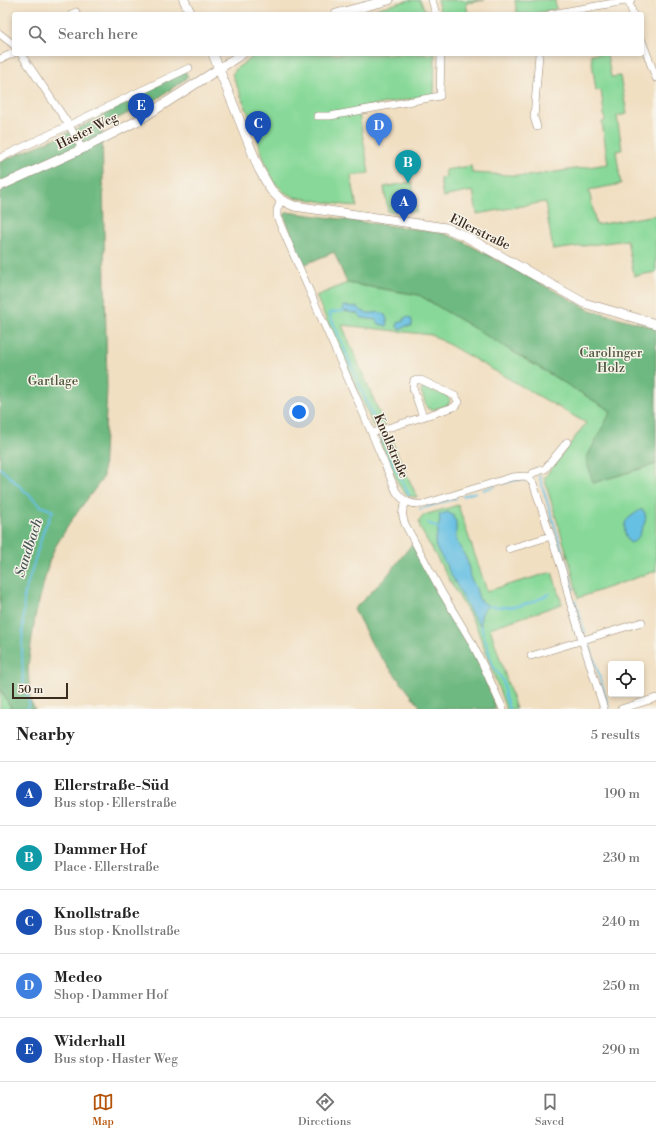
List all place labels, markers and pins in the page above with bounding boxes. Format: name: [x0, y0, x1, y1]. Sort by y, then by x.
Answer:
pin: E: [128, 93, 154, 126]
pin: C: [245, 111, 271, 144]
pin: D: [366, 113, 392, 146]
pin: B: [395, 150, 421, 183]
pin: A: [391, 189, 417, 222]

